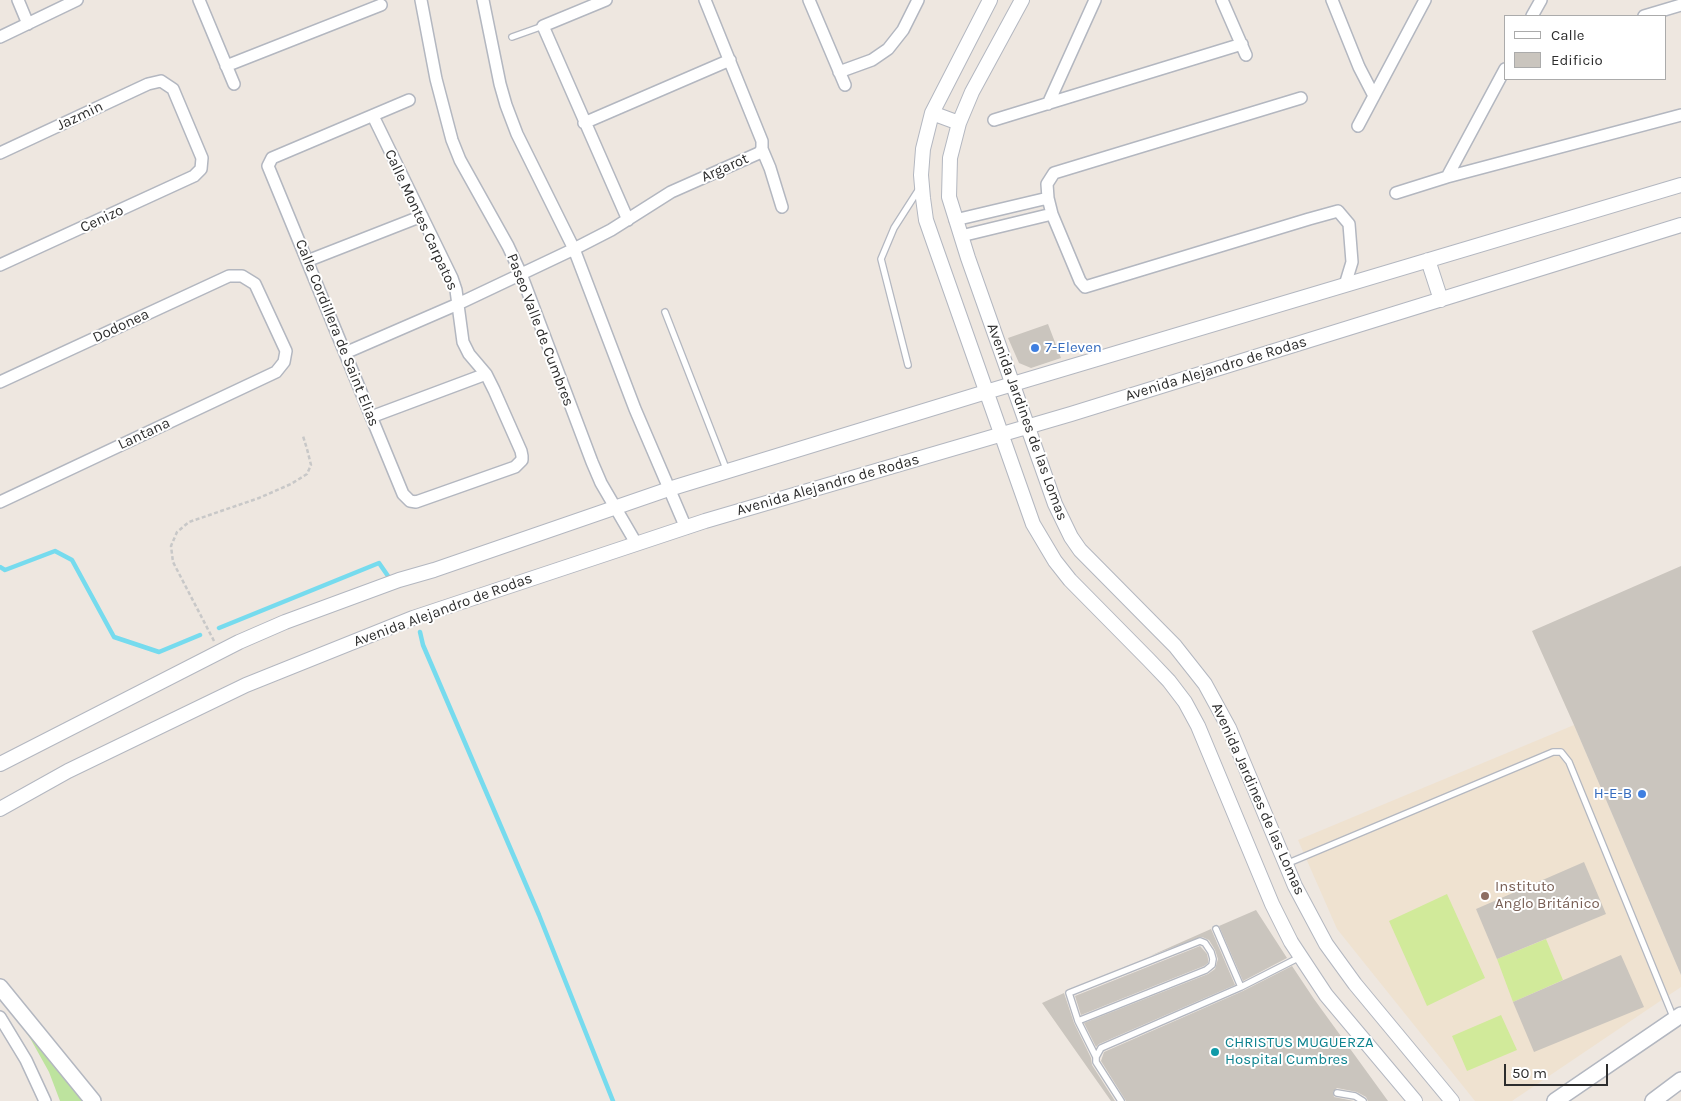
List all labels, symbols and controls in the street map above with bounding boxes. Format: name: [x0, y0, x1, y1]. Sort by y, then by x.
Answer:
legend: [1504, 15, 1666, 80]
text: Calle: [1551, 26, 1585, 44]
text: Edificio: [1551, 51, 1603, 69]
street label: Jazmin: [54, 97, 106, 135]
street label: Calle Montes Carpatos: [380, 147, 462, 293]
street label: Argarot: [699, 150, 751, 186]
street label: Cenizo: [77, 201, 127, 237]
street label: Calle Cordillera de Saint Elias: [291, 237, 383, 429]
street label: Paseo Valle de Cumbres: [503, 251, 577, 409]
street label: Dodonea: [90, 305, 152, 347]
street label: Avenida Jardines de las Lomas: [983, 321, 1071, 523]
street label: Avenida Alejandro de Rodas: [1123, 333, 1309, 405]
place label: 7-Eleven: [1045, 339, 1102, 357]
marker: 7-Eleven: [1029, 342, 1041, 354]
street label: Lantana: [115, 414, 173, 454]
street label: Avenida Alejandro de Rodas: [735, 450, 921, 520]
street label: Avenida Alejandro de Rodas: [351, 569, 535, 651]
street label: Avenida Jardines de las Lomas: [1207, 700, 1309, 898]
place label: H-E-B: [1594, 785, 1632, 803]
marker: H-E-B: [1636, 788, 1648, 800]
place label: Instituto Anglo Británico: [1495, 878, 1600, 913]
marker: Instituto Anglo Británico: [1479, 890, 1491, 902]
place label: CHRISTUS MUGUERZA Hospital Cumbres: [1225, 1034, 1374, 1069]
marker: CHRISTUS MUGUERZA Hospital Cumbres: [1209, 1046, 1221, 1058]
scale bar: [1506, 1054, 1610, 1086]
text: 50 m: [1512, 1064, 1547, 1082]

